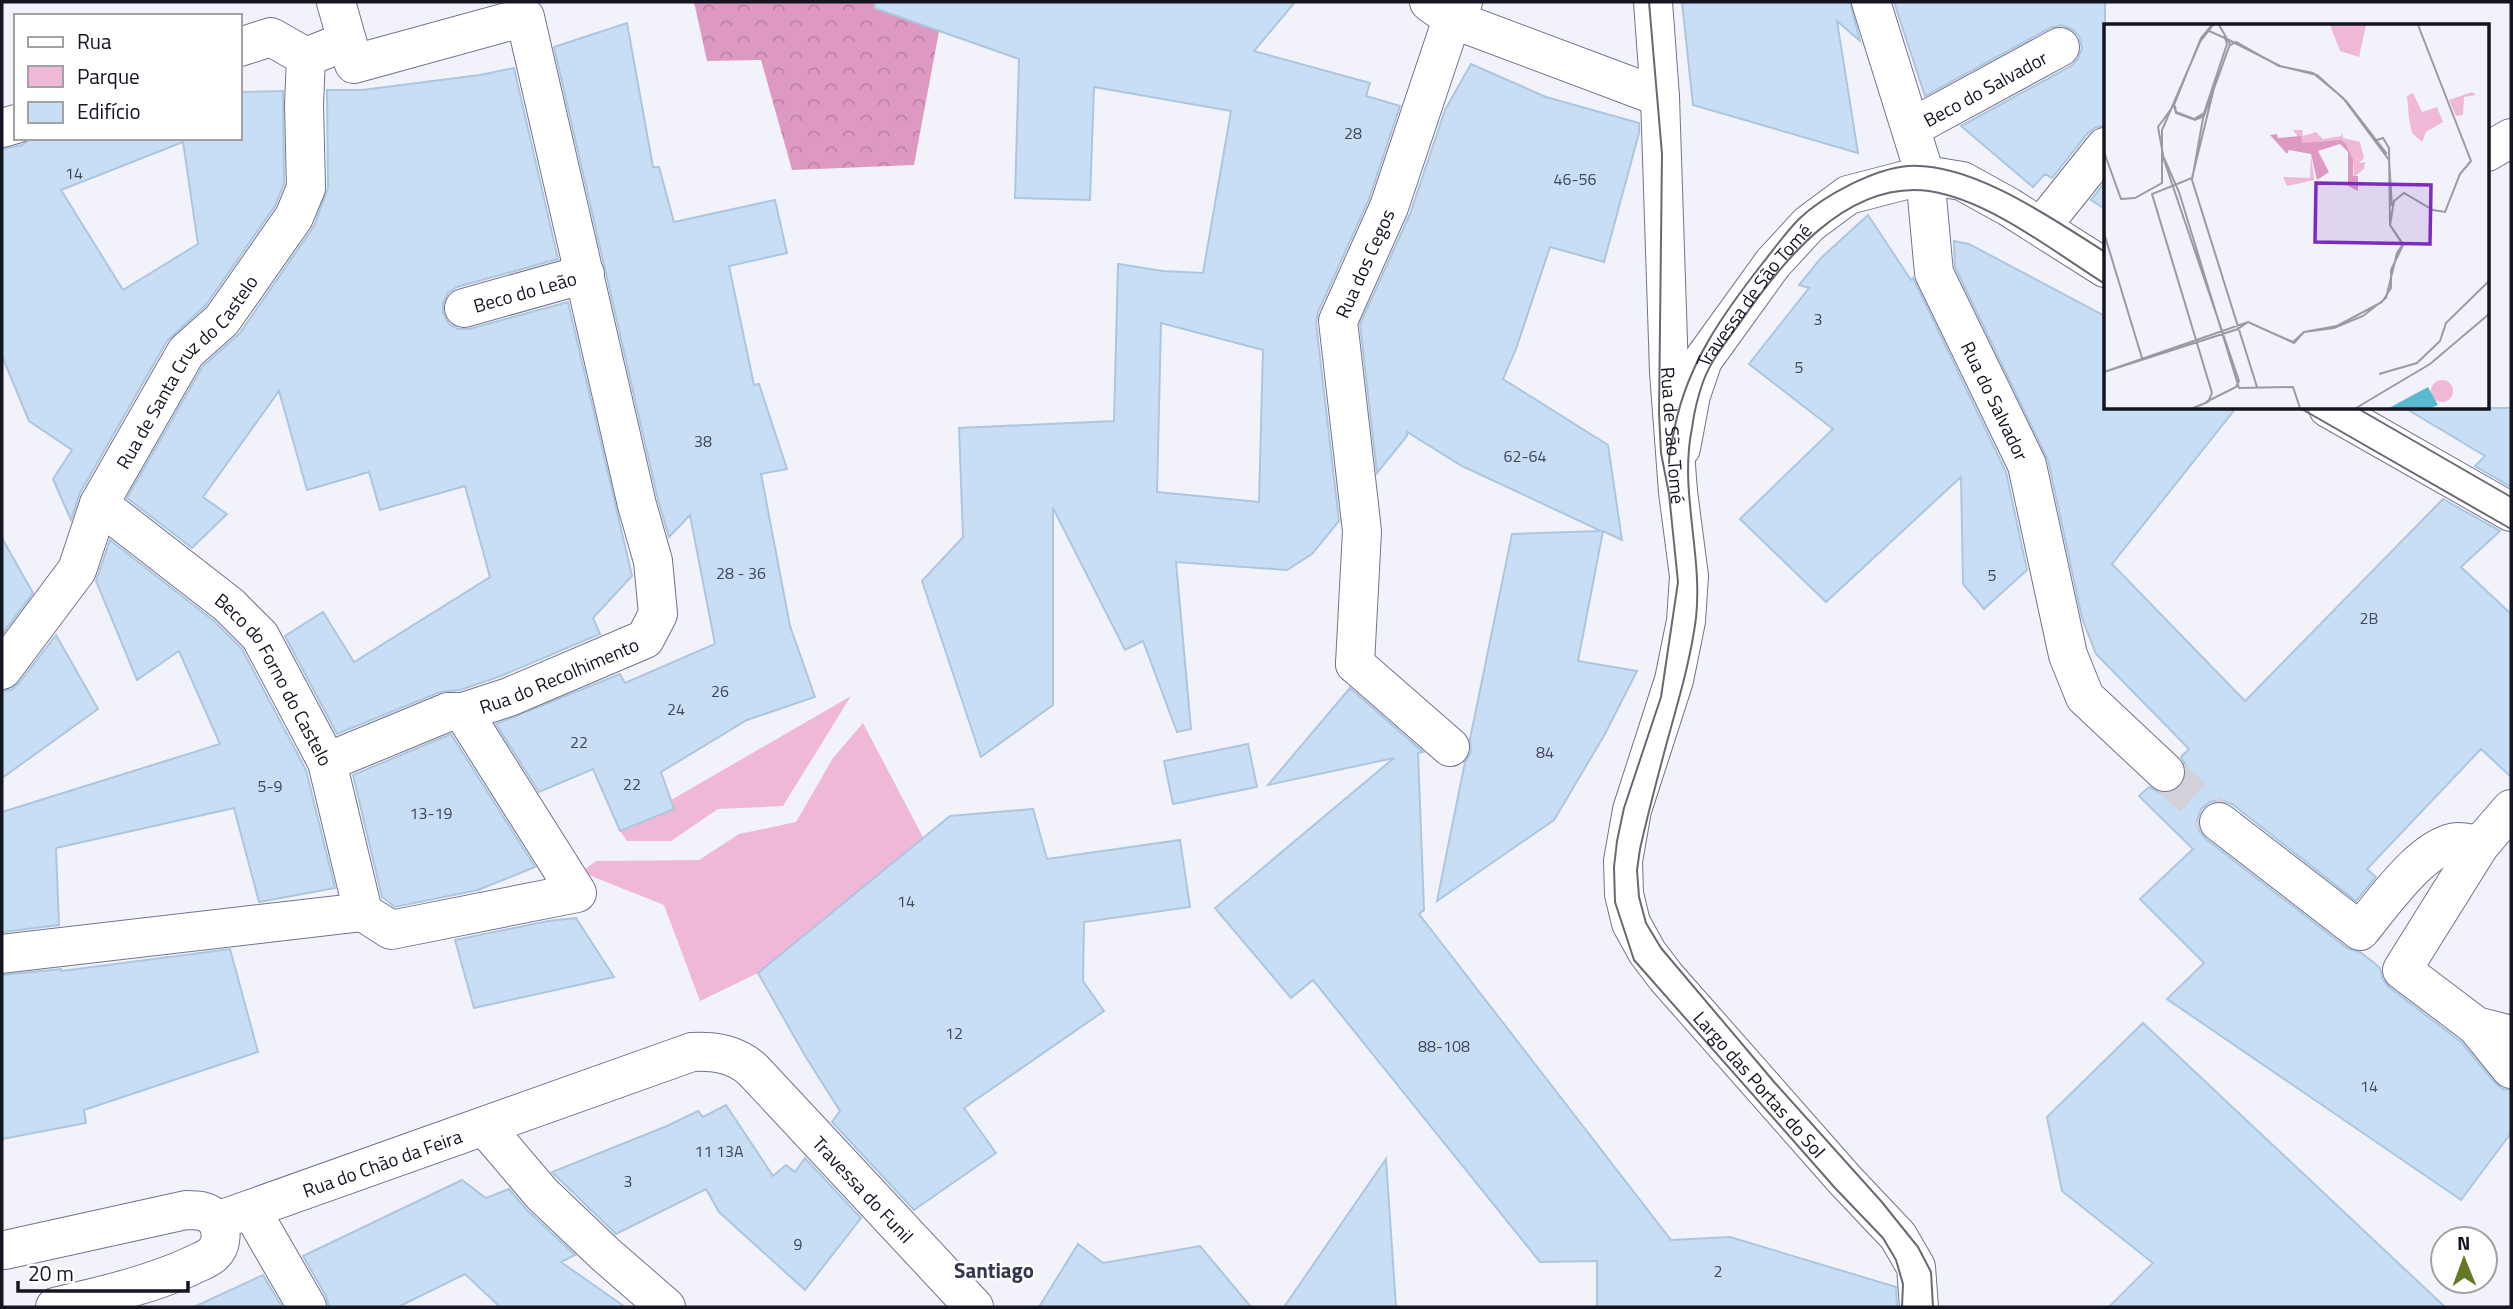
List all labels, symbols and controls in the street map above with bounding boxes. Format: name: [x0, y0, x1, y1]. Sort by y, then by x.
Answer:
legend: [14, 14, 242, 140]
inset map: [2104, 24, 2488, 410]
text: Rua: [77, 25, 112, 57]
street label: Beco do Salvador: [1917, 42, 2052, 133]
text: Parque: [77, 60, 140, 92]
text: Edifício: [77, 95, 141, 127]
house number: 28: [1344, 121, 1362, 145]
house number: 14: [65, 161, 83, 185]
house number: 46-56: [1554, 167, 1596, 191]
street label: Rua dos Cegos: [1327, 204, 1401, 322]
street label: Travessa de São Tomé: [1687, 216, 1818, 370]
street label: Beco do Leão: [470, 263, 580, 319]
street label: Rua de Santa Cruz do Castelo: [108, 268, 264, 474]
house number: 3: [1814, 307, 1822, 331]
street label: Rua do Salvador: [1955, 336, 2037, 465]
house number: 5: [1795, 355, 1804, 379]
street label: Rua de São Tomé: [1654, 366, 1694, 506]
house number: 38: [694, 429, 712, 453]
house number: 62-64: [1504, 444, 1546, 468]
house number: 28 - 36: [716, 561, 766, 585]
house number: 5: [1988, 563, 1997, 587]
street label: Beco do Forno do Castelo: [209, 585, 341, 771]
house number: 2B: [2360, 606, 2379, 630]
street label: Rua do Recolhimento: [475, 629, 643, 720]
house number: 26: [711, 679, 729, 703]
house number: 24: [667, 697, 685, 721]
house number: 22: [570, 730, 588, 754]
house number: 84: [1536, 740, 1554, 764]
house number: 22: [623, 772, 641, 796]
house number: 5-9: [258, 774, 282, 798]
house number: 13-19: [410, 801, 452, 825]
house number: 14: [897, 889, 915, 913]
street label: Largo das Portas do Sol: [1687, 1004, 1833, 1164]
house number: 12: [945, 1021, 963, 1045]
house number: 88-108: [1418, 1034, 1470, 1058]
house number: 14: [2360, 1074, 2378, 1098]
street label: Rua do Chão da Feira: [298, 1120, 466, 1204]
street label: Travessa do Funil: [806, 1129, 921, 1249]
house number: 11 13A: [695, 1139, 744, 1163]
house number: 3: [624, 1169, 632, 1193]
north arrow: [2429, 1225, 2499, 1295]
text: N: [2457, 1228, 2471, 1257]
house number: 9: [794, 1232, 803, 1256]
scale bar: [18, 1250, 187, 1294]
district label: Santiago: [954, 1254, 1034, 1286]
text: 20 m: [28, 1257, 74, 1289]
house number: 2: [1714, 1259, 1722, 1283]

